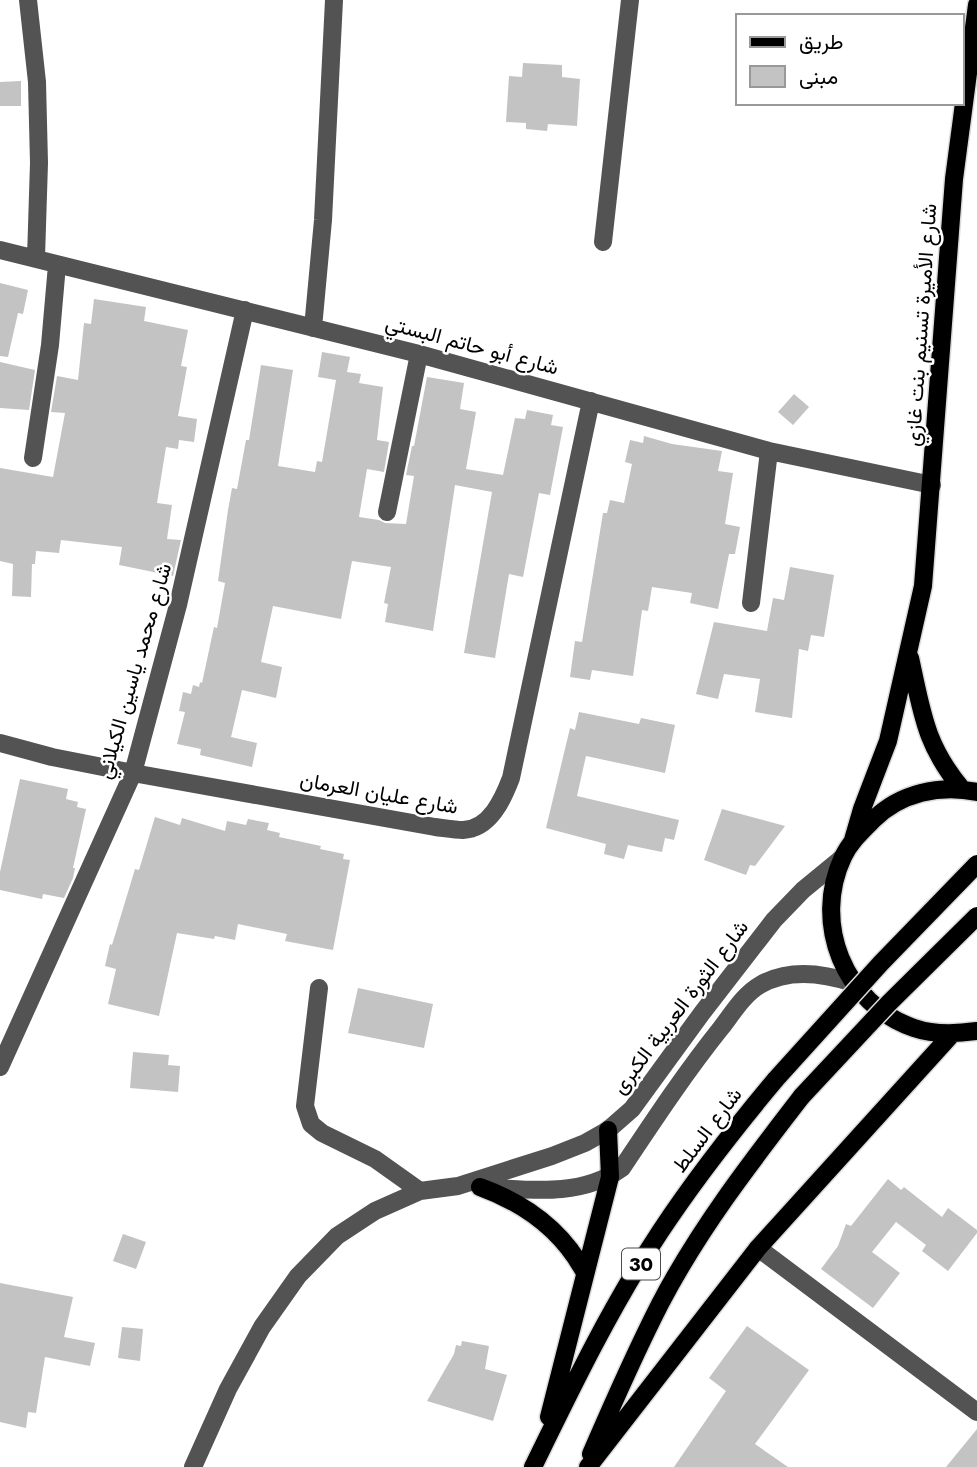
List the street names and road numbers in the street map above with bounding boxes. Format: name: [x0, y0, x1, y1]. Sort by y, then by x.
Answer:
street label: شارع الأميرة تسنيم بنت غازي: [898, 203, 946, 448]
street label: شارع أبو حاتم البستي: [382, 307, 562, 384]
street label: شارع محمد ياسين الكيلاني: [89, 559, 181, 783]
street label: شارع عليان العرمان: [298, 764, 460, 822]
street label: شارع الثورة العربية الكبرى: [604, 914, 756, 1100]
street label: شارع السلط: [665, 1081, 749, 1179]
road number: 30: [622, 1248, 660, 1280]

